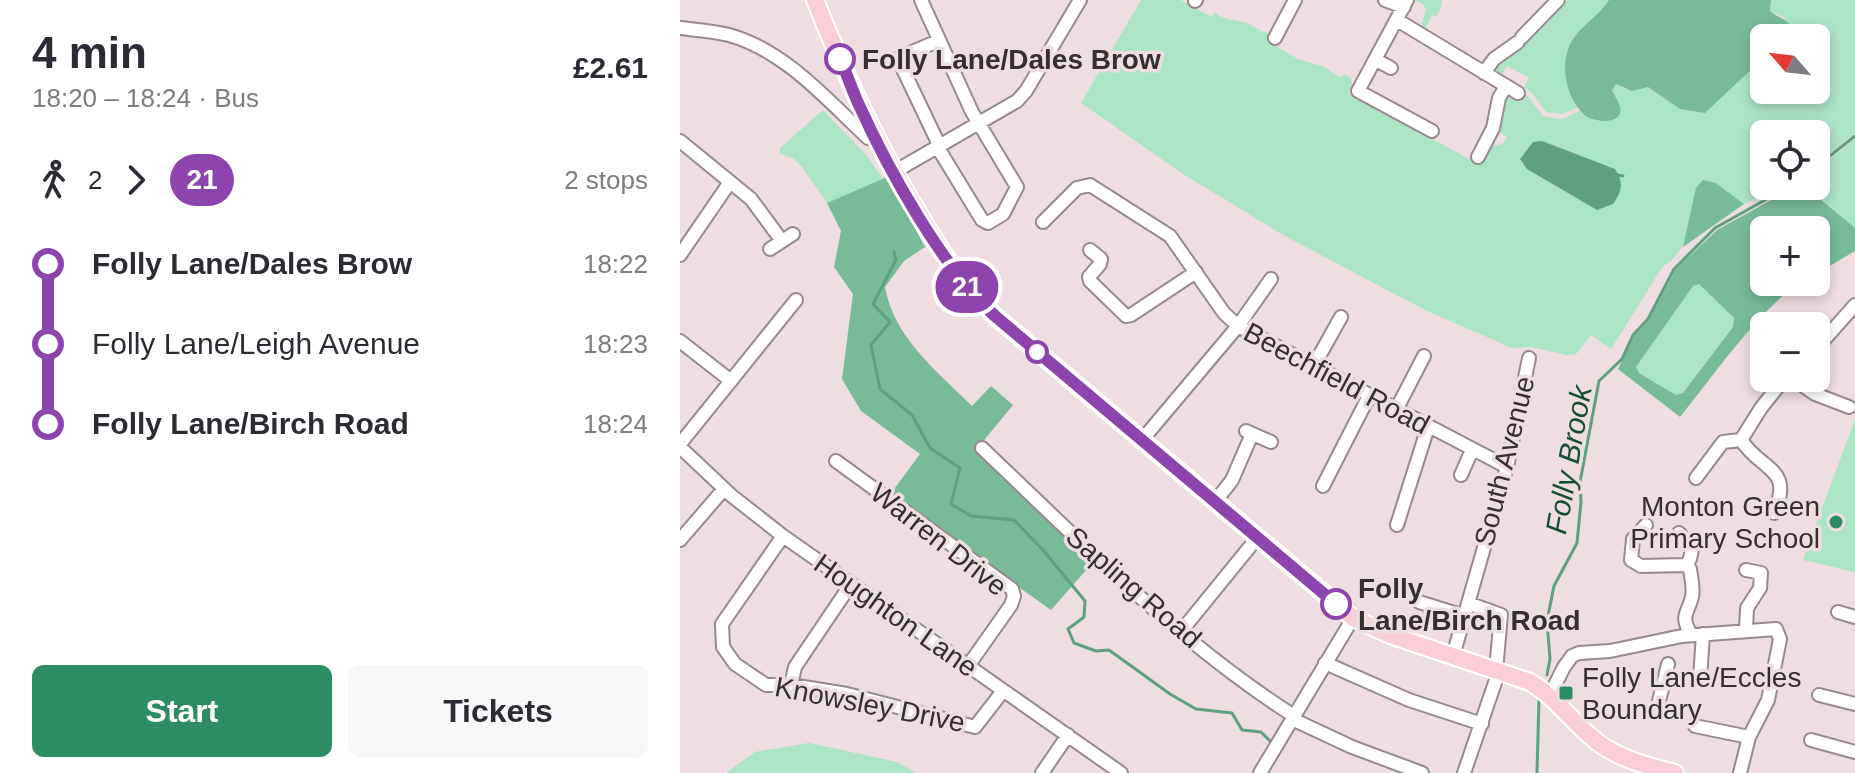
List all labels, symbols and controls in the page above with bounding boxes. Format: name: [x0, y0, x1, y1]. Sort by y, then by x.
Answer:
north arrow: [1750, 24, 1830, 104]
map controls: [1750, 24, 1830, 392]
text: 4 min: [32, 28, 147, 77]
marker: Folly Lane/Dales Brow: [825, 44, 855, 74]
place label: Folly Lane/Dales Brow: [862, 44, 1161, 75]
text: £2.61: [573, 51, 648, 84]
text: 18:20 – 18:24 · Bus: [32, 83, 259, 113]
button: locate: [1750, 120, 1830, 200]
icon: walk: [32, 158, 76, 202]
icon: forward: [114, 158, 158, 202]
text: 21: [186, 164, 218, 195]
text: 2: [88, 165, 102, 195]
text: 2 stops: [564, 165, 648, 195]
button: +: [1750, 216, 1830, 296]
text: Folly Lane/Dales Brow: [92, 247, 412, 280]
text: 18:22: [583, 249, 648, 279]
line badge: 21: [931, 261, 1003, 313]
text: 21: [951, 271, 983, 302]
button: −: [1750, 312, 1830, 392]
street label: Beechfield Road: [1239, 317, 1435, 440]
text: Folly Lane/Leigh Avenue: [92, 327, 420, 360]
text: 18:23: [583, 329, 648, 359]
unlabelled marker: [1026, 341, 1048, 363]
street label: South Avenue: [1468, 373, 1541, 549]
water label: Folly Brook: [1539, 381, 1598, 537]
text: Folly Lane/Birch Road: [92, 407, 409, 440]
text: 18:24: [583, 409, 648, 439]
street label: Warren Drive: [865, 477, 1013, 602]
place label: Monton Green Primary School: [1630, 491, 1820, 554]
marker: Monton Green Primary School: [1827, 513, 1845, 531]
street label: Sapling Road: [1060, 521, 1207, 654]
street label: Houghton Lane: [808, 548, 983, 683]
place label: Folly Lane/Birch Road: [1358, 573, 1580, 636]
marker: Folly Lane/Birch Road: [1321, 589, 1351, 619]
place label: Folly Lane/Eccles Boundary: [1582, 662, 1801, 725]
button: Start: [32, 665, 332, 757]
button: Tickets: [348, 665, 648, 757]
street label: Knowsley Drive: [772, 671, 968, 738]
marker: Folly Lane/Eccles Boundary: [1557, 684, 1575, 702]

